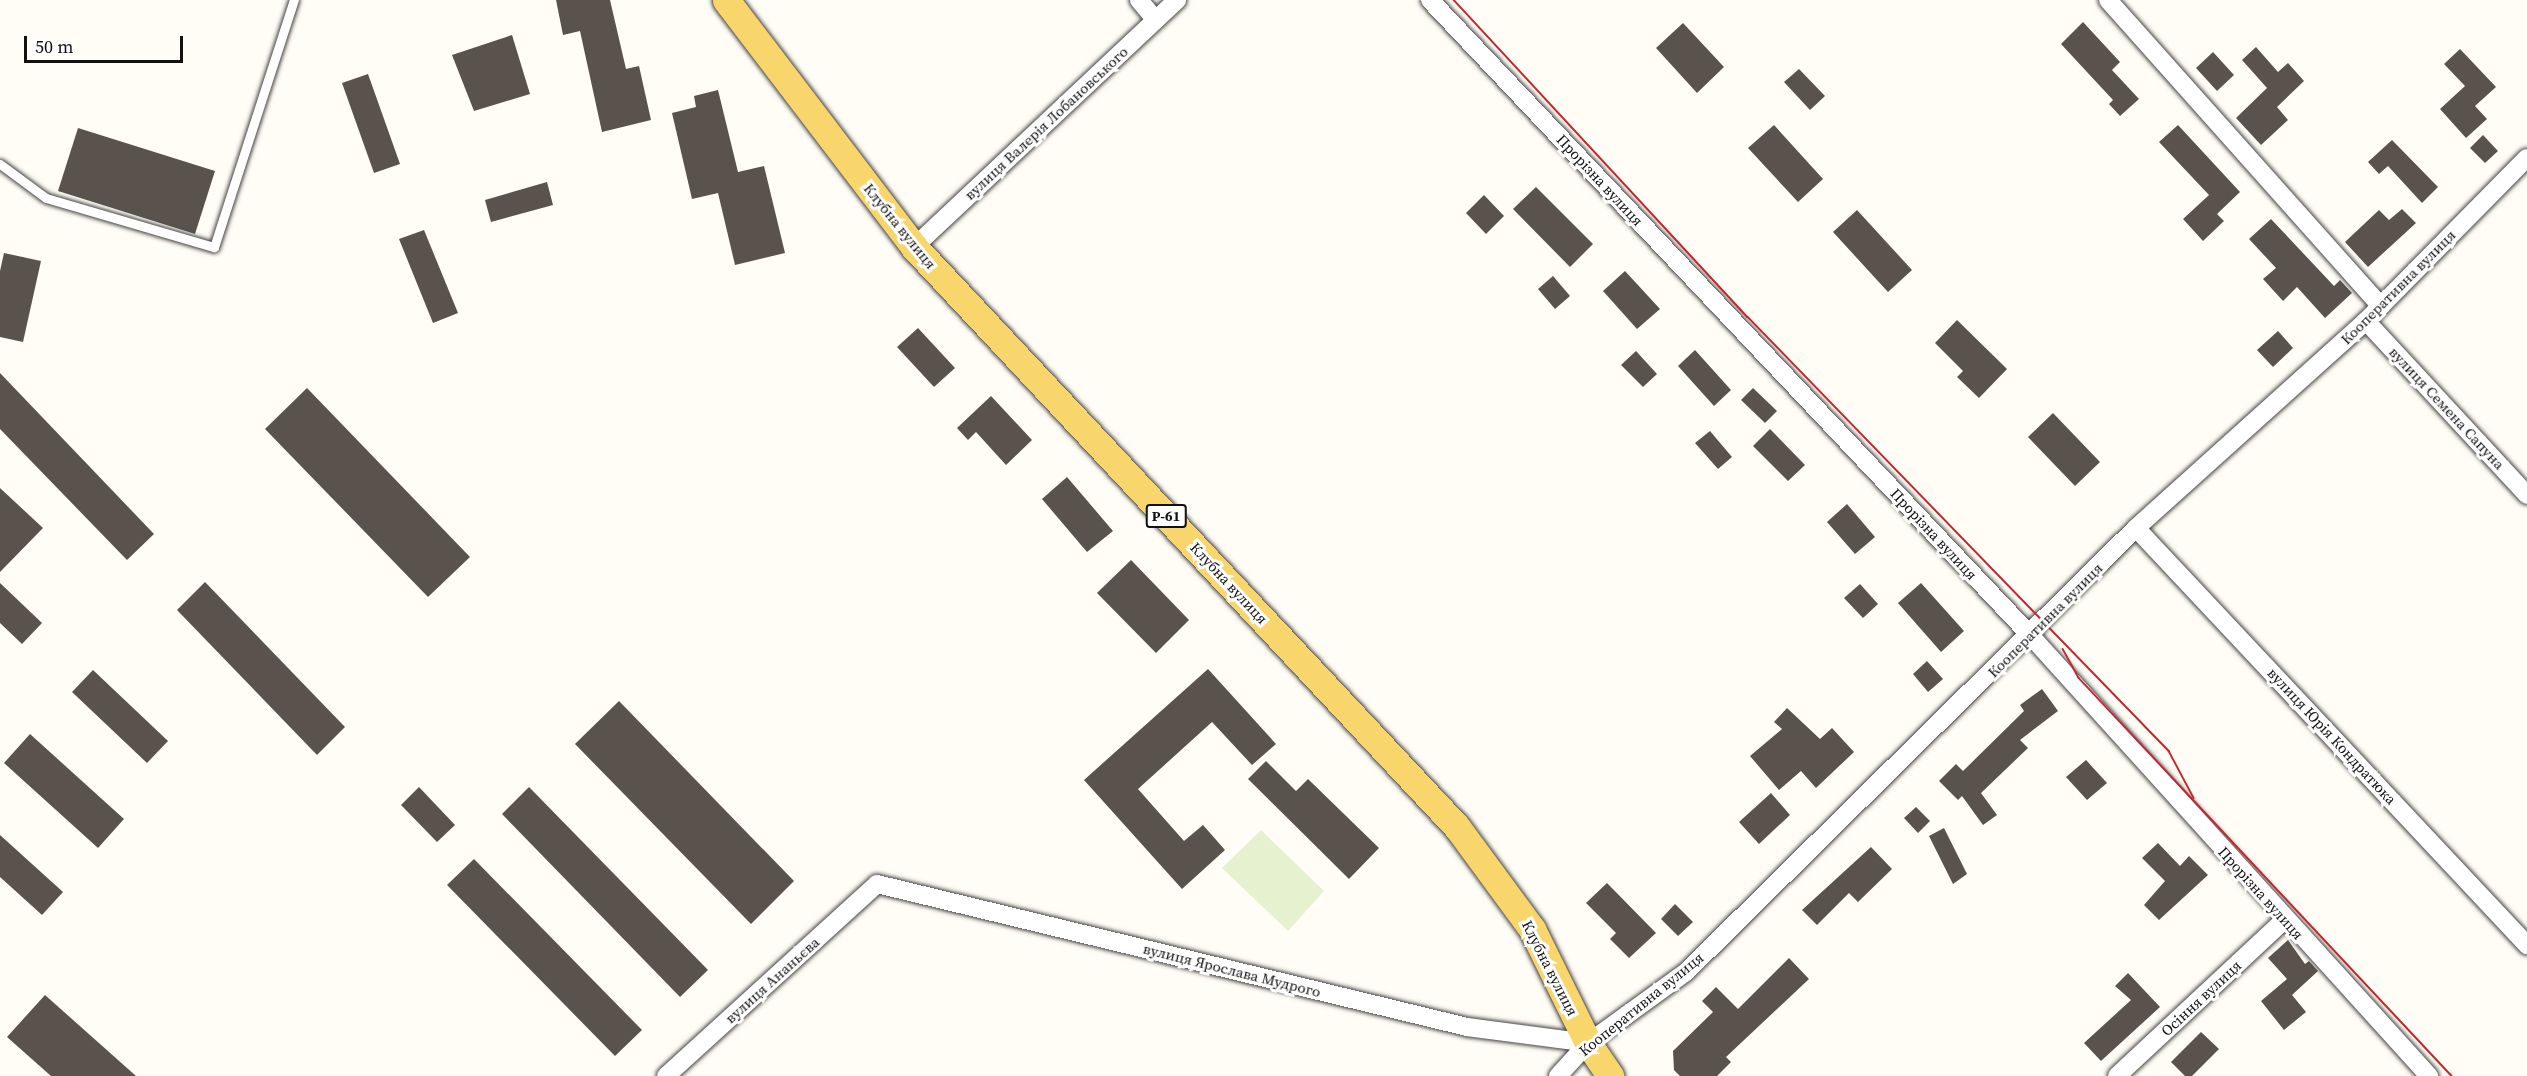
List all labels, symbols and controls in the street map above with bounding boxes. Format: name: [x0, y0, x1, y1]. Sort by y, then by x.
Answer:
scale bar: [27, 24, 186, 62]
text: 50 m: [35, 34, 73, 59]
street label: вулиця Валерія Лобановського: [961, 42, 1131, 204]
street label: Прорізна вулиця: [1553, 130, 1647, 230]
street label: Клубна вулиця: [860, 180, 940, 272]
street label: Кооперативна вулиця: [2337, 226, 2459, 348]
street label: вулиця Семена Сапуна: [2385, 343, 2509, 473]
street label: Прорізна вулиця: [1887, 484, 1981, 584]
road number: Р-61: [1145, 505, 1187, 527]
street label: Клубна вулиця: [1187, 538, 1271, 628]
street label: Кооперативна вулиця: [1984, 559, 2106, 681]
street label: вулиця Юрія Кондратюка: [2264, 664, 2400, 808]
street label: Прорізна вулиця: [2215, 843, 2307, 943]
street label: Клубна вулиця: [1518, 917, 1582, 1019]
street label: вулиця Ананьєва: [721, 933, 823, 1027]
street label: вулиця Ярослава Мудрого: [1141, 939, 1323, 1001]
street label: Кооперативна вулиця: [1575, 948, 1707, 1060]
street label: Осіння вулиця: [2157, 956, 2245, 1040]

